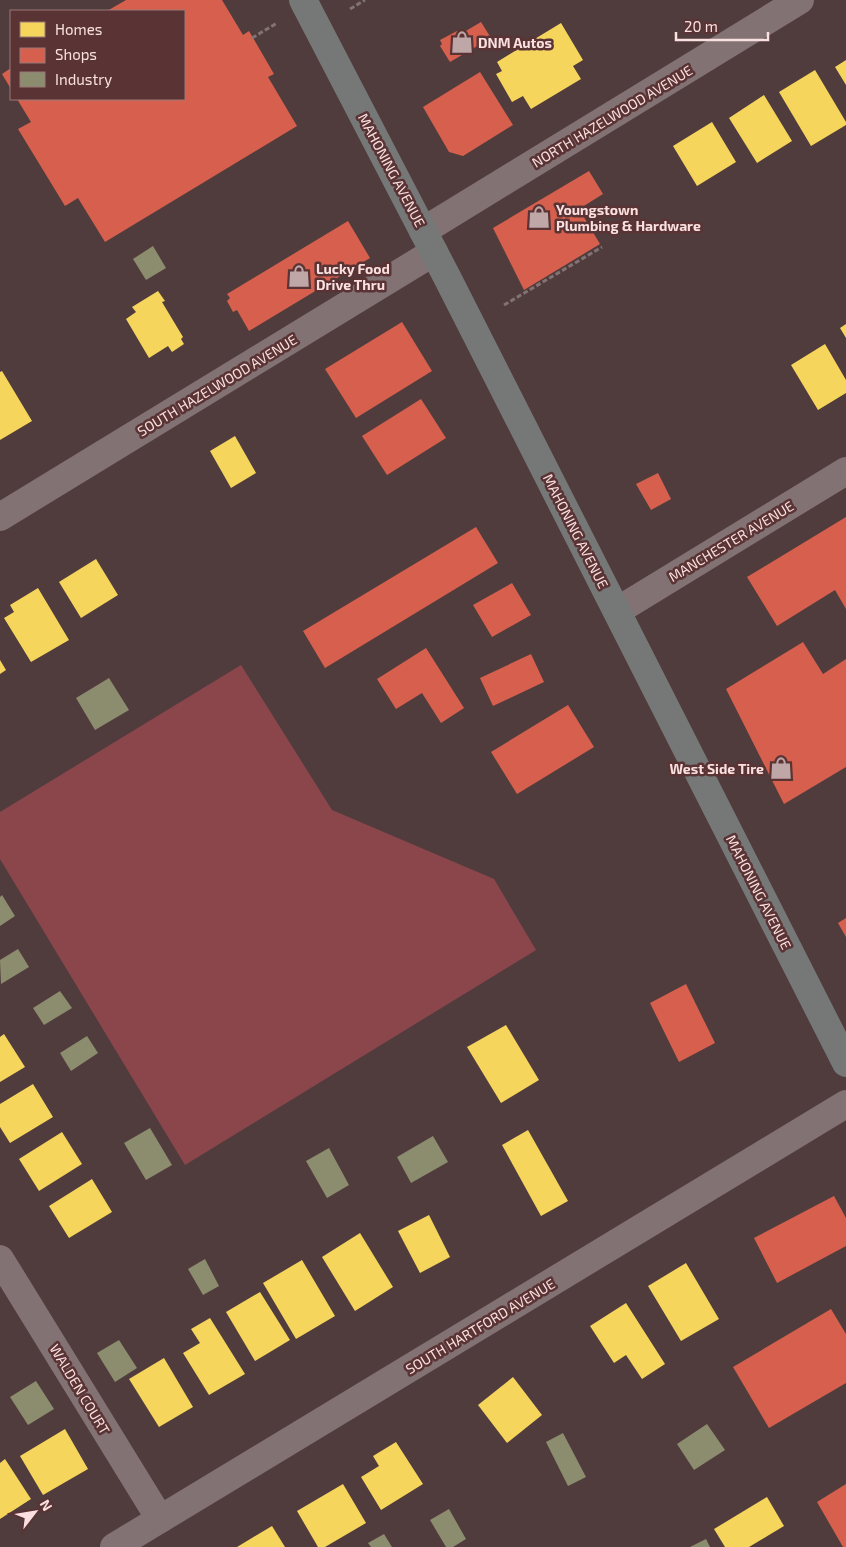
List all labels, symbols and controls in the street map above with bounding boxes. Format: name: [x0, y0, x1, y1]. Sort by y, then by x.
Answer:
legend: [10, 10, 185, 100]
scale bar: [676, 10, 768, 42]
text: 20 m: [684, 17, 718, 35]
text: Homes: [55, 20, 102, 38]
shop icon: DNM Autos: [449, 29, 475, 55]
place label: DNM Autos: [478, 34, 552, 51]
text: Shops: [55, 45, 97, 63]
street label: NORTH HAZELWOOD AVENUE: [529, 61, 696, 171]
text: Industry: [55, 70, 112, 88]
street label: MAHONING AVENUE: [355, 110, 429, 230]
place label: Youngstown Plumbing & Hardware: [556, 201, 701, 234]
shop icon: Youngstown Plumbing & Hardware: [526, 204, 552, 230]
place label: Lucky Food Drive Thru: [316, 260, 390, 293]
shop icon: Lucky Food Drive Thru: [286, 263, 312, 289]
street label: SOUTH HAZELWOOD AVENUE: [134, 330, 300, 439]
street label: MAHONING AVENUE: [540, 471, 612, 591]
street label: MANCHESTER AVENUE: [665, 497, 797, 585]
shop icon: West Side Tire: [768, 755, 794, 781]
place label: West Side Tire: [669, 760, 764, 777]
street label: MAHONING AVENUE: [723, 832, 795, 952]
street label: SOUTH HARTFORD AVENUE: [402, 1275, 558, 1377]
street label: WALDEN COURT: [46, 1341, 114, 1437]
north arrow: [10, 1487, 60, 1537]
text: N: [37, 1496, 56, 1514]

